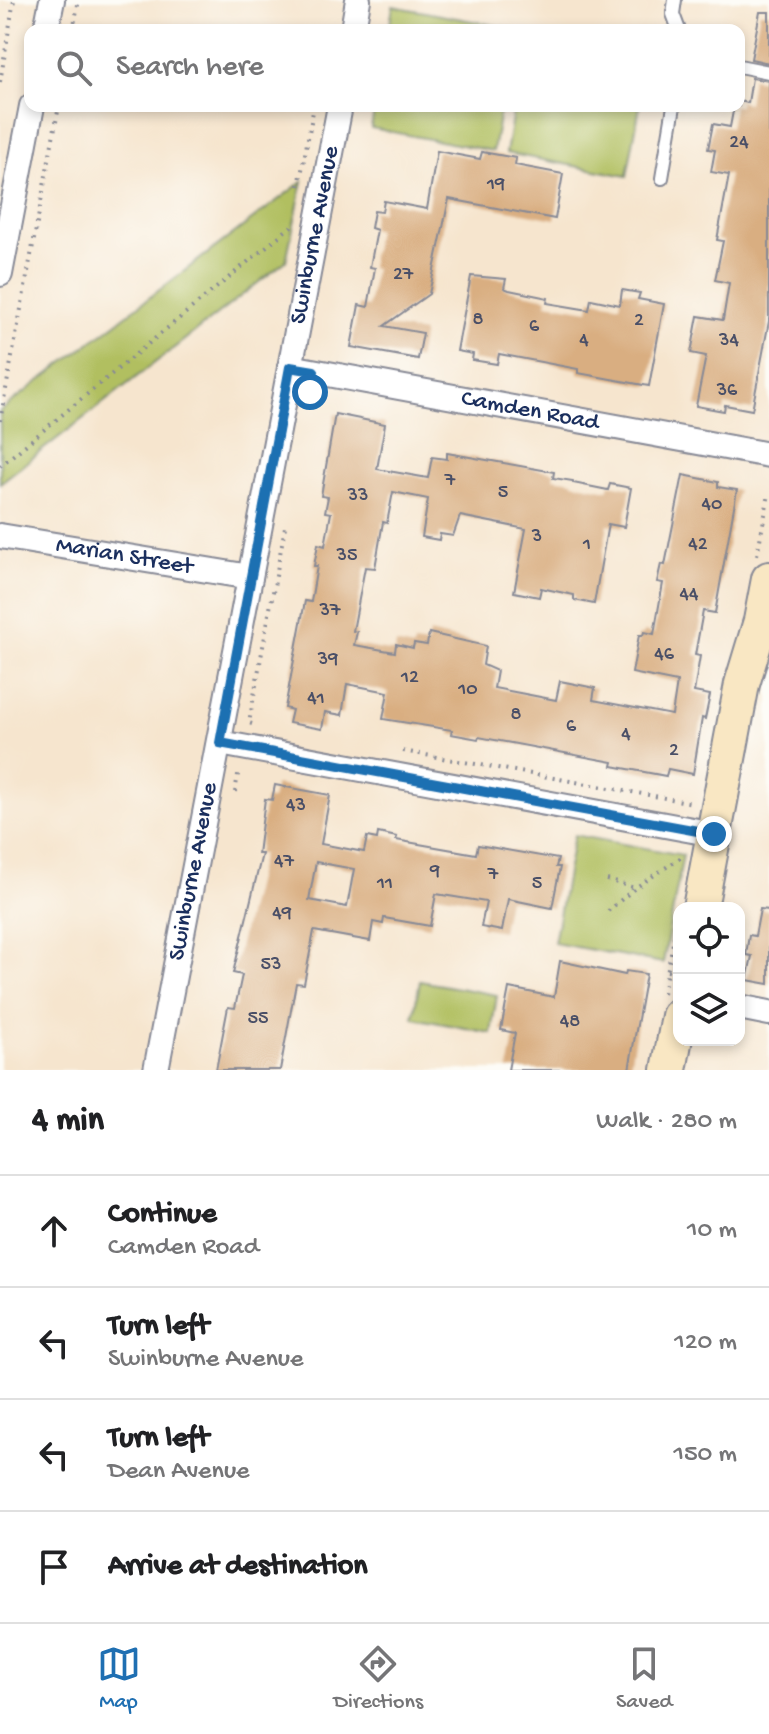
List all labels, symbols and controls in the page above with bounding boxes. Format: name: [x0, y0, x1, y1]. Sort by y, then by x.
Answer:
search box: [24, 24, 745, 112]
icon: search: [52, 46, 96, 90]
text: Search here: [116, 51, 264, 86]
house number: 24: [729, 132, 749, 155]
street label: Swinburne Avenue: [284, 143, 347, 326]
house number: 19: [486, 174, 505, 197]
house number: 27: [393, 264, 414, 287]
house number: 8: [473, 309, 484, 332]
house number: 2: [634, 310, 644, 333]
house number: 6: [529, 316, 540, 339]
house number: 4: [579, 330, 589, 353]
house number: 34: [718, 330, 739, 353]
route start: [292, 374, 328, 410]
house number: 36: [716, 380, 738, 403]
street label: Camden Road: [459, 384, 603, 438]
house number: 7: [444, 470, 456, 493]
house number: 5: [498, 482, 508, 505]
house number: 33: [347, 485, 368, 508]
house number: 40: [702, 494, 722, 517]
house number: 3: [531, 526, 542, 549]
street label: Marian Street: [54, 531, 197, 582]
house number: 1: [582, 534, 591, 557]
house number: 42: [688, 534, 708, 557]
house number: 35: [336, 545, 357, 568]
house number: 44: [680, 584, 699, 607]
house number: 37: [319, 600, 341, 623]
house number: 46: [654, 644, 675, 667]
house number: 39: [317, 649, 338, 672]
house number: 12: [400, 667, 419, 690]
house number: 10: [457, 679, 478, 702]
house number: 41: [307, 688, 325, 711]
house number: 8: [511, 704, 522, 727]
house number: 6: [566, 716, 577, 739]
house number: 4: [621, 724, 631, 747]
house number: 2: [669, 740, 679, 763]
street label: Swinburne Avenue: [163, 780, 225, 963]
house number: 43: [286, 795, 306, 818]
route end: [696, 816, 732, 852]
house number: 47: [274, 851, 295, 874]
house number: 9: [429, 861, 440, 884]
house number: 7: [487, 864, 499, 887]
house number: 11: [376, 873, 393, 896]
house number: 5: [532, 873, 542, 896]
map controls: [673, 902, 745, 1046]
button: locate: [673, 902, 745, 974]
house number: 49: [272, 903, 292, 926]
house number: 53: [261, 954, 281, 977]
button: layers: [673, 974, 745, 1046]
house number: 55: [247, 1008, 269, 1031]
house number: 48: [560, 1011, 580, 1034]
text: 4 min: [32, 1102, 104, 1142]
text: Walk · 280 m: [596, 1107, 737, 1138]
text: Continue: [108, 1198, 217, 1233]
icon: ahead: [32, 1209, 76, 1253]
text: 10 m: [687, 1216, 737, 1247]
text: Camden Road: [108, 1233, 259, 1264]
text: Turn left: [108, 1310, 209, 1345]
icon: left: [32, 1321, 76, 1365]
text: 120 m: [674, 1328, 737, 1359]
text: Swinburne Avenue: [108, 1345, 303, 1376]
text: Turn left: [108, 1422, 209, 1457]
icon: left: [32, 1433, 76, 1477]
text: 150 m: [673, 1440, 737, 1471]
text: Dean Avenue: [108, 1457, 250, 1488]
icon: arrive: [32, 1545, 76, 1589]
text: Arrive at destination: [108, 1550, 368, 1585]
tab: Map: [97, 1642, 141, 1716]
tab: Directions: [334, 1642, 423, 1716]
tab: Saved: [616, 1642, 672, 1716]

